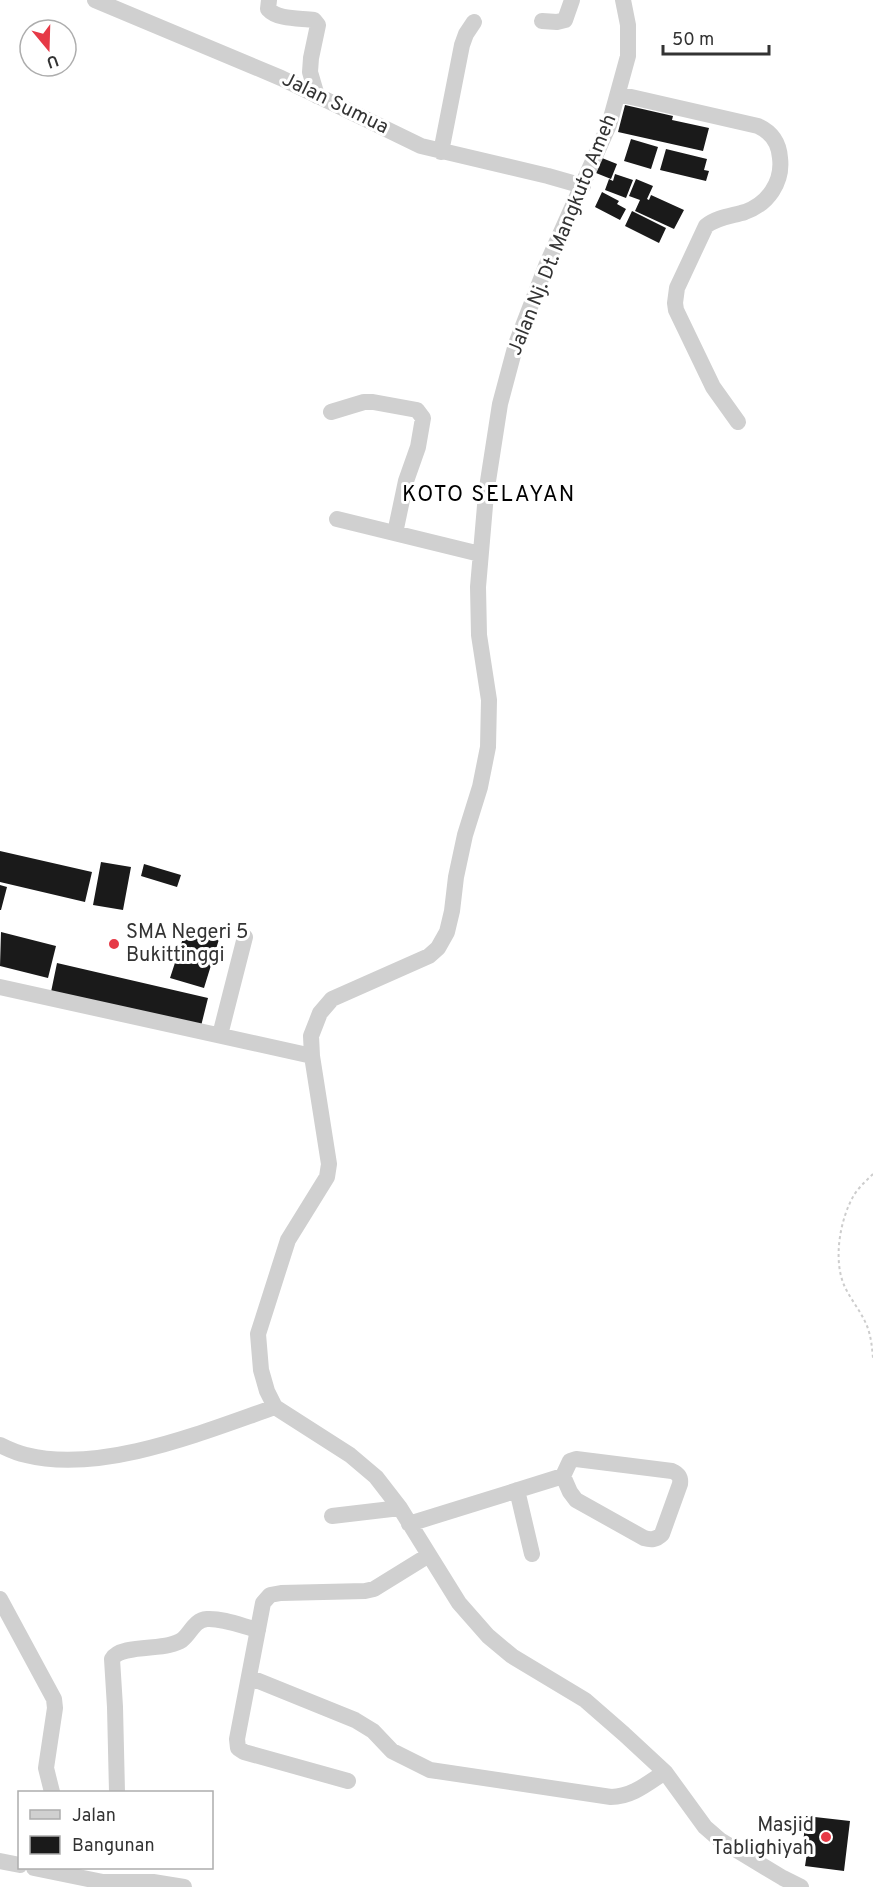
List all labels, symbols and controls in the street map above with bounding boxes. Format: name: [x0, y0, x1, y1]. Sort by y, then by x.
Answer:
north arrow: [18, 18, 78, 78]
scale bar: [663, 18, 770, 56]
text: 50 m: [672, 29, 714, 52]
text: U: [44, 49, 61, 72]
street label: Jalan Sumua: [277, 67, 393, 141]
street label: Jalan Nj. Dt. Mangkuto Ameh: [503, 111, 623, 359]
district label: KOTO SELAYAN: [402, 482, 576, 509]
place label: SMA Negeri 5 Bukittinggi: [126, 920, 248, 969]
marker: SMA Negeri 5 Bukittinggi: [107, 937, 121, 951]
legend: [18, 1791, 213, 1869]
text: Jalan: [72, 1805, 116, 1828]
place label: Masjid Tablighiyah: [712, 1813, 814, 1862]
marker: Masjid Tablighiyah: [819, 1830, 833, 1844]
text: Bangunan: [72, 1835, 155, 1858]

